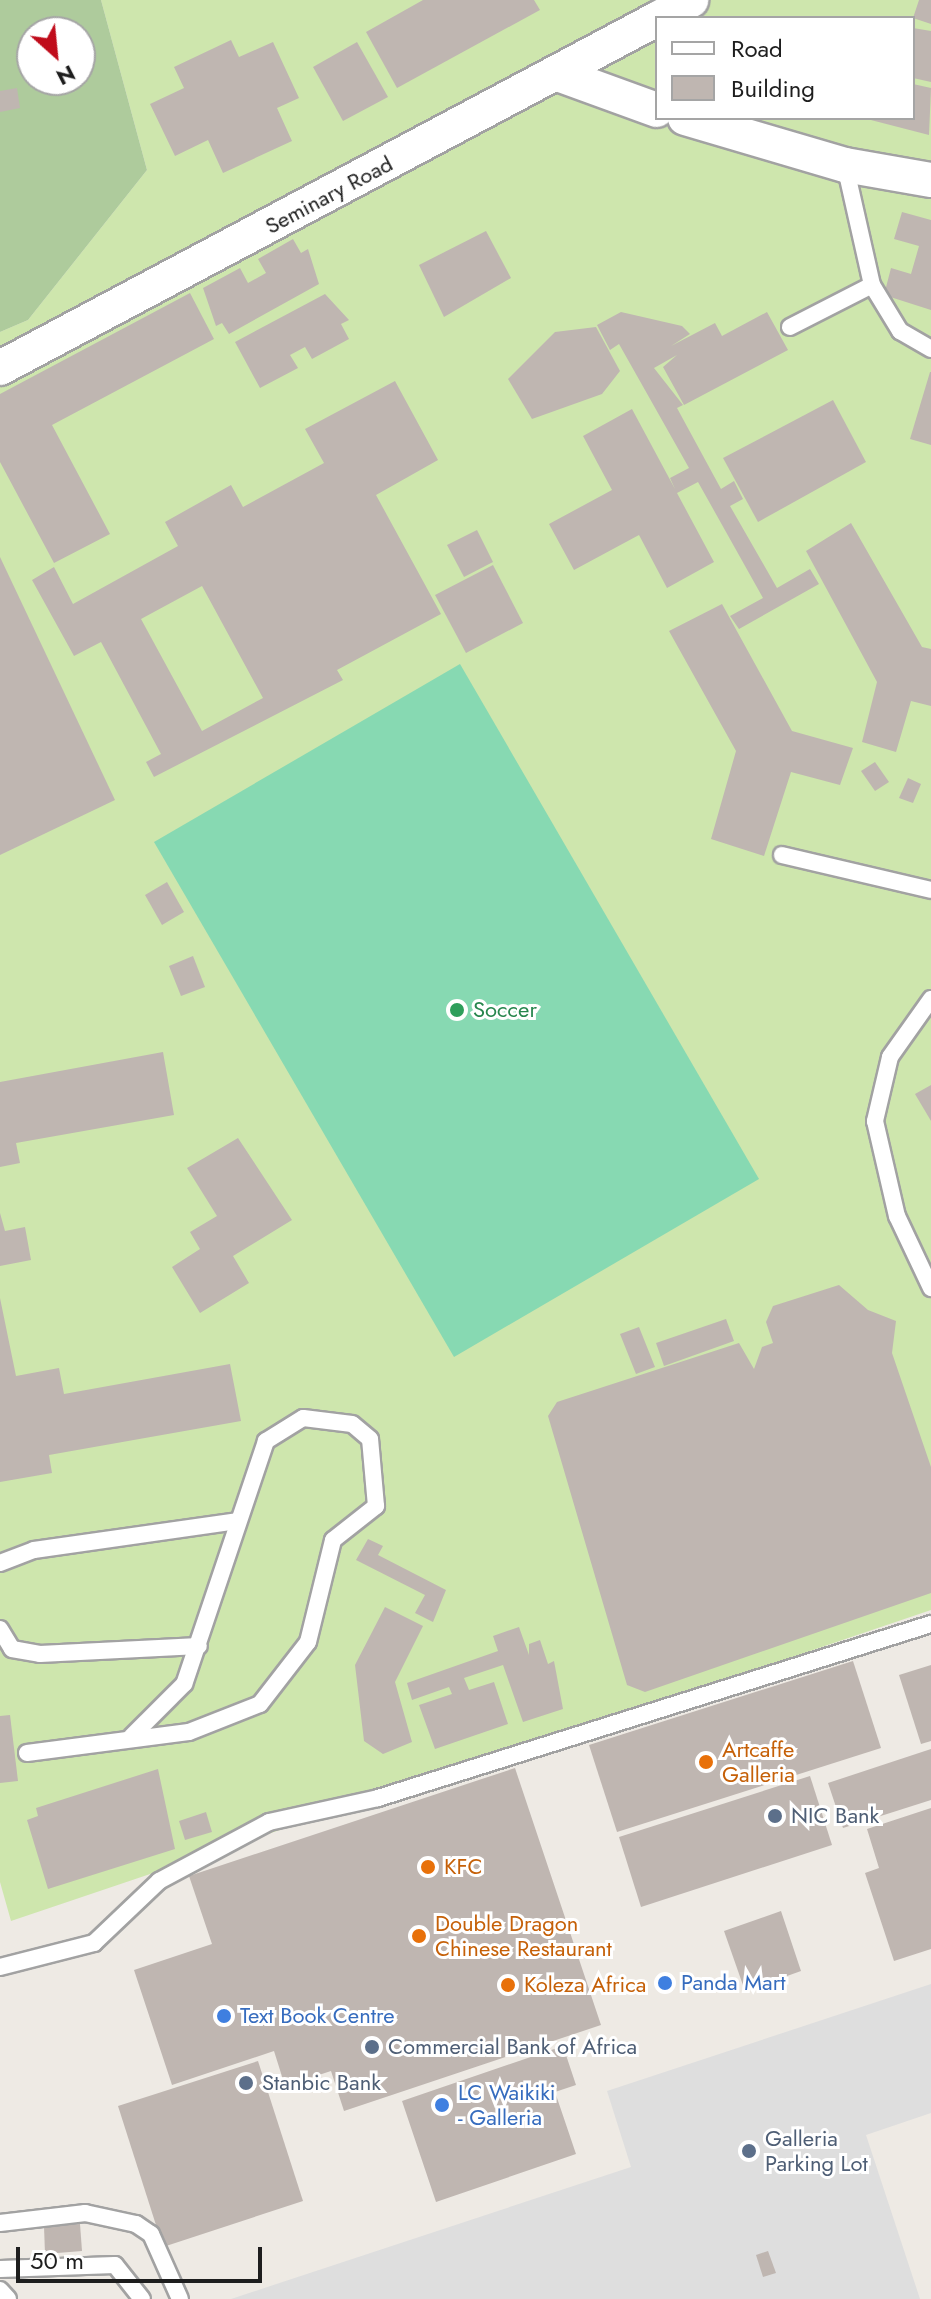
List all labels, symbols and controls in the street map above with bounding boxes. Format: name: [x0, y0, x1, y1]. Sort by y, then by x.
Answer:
north arrow: [16, 16, 96, 96]
legend: [655, 16, 915, 120]
text: Road: [731, 31, 783, 66]
text: N: [51, 57, 81, 94]
text: Building: [731, 71, 815, 106]
street label: Seminary Road: [261, 150, 397, 240]
place label: Soccer: [473, 997, 537, 1023]
marker: Soccer: [448, 1001, 466, 1019]
place label: Artcaffe Galleria: [722, 1736, 795, 1788]
marker: Artcaffe Galleria: [697, 1753, 715, 1771]
place label: NIC Bank: [791, 1803, 879, 1829]
marker: NIC Bank: [766, 1807, 784, 1825]
place label: KFC: [444, 1854, 482, 1880]
marker: KFC: [419, 1858, 437, 1876]
place label: Double Dragon Chinese Restaurant: [435, 1910, 612, 1962]
marker: Double Dragon Chinese Restaurant: [410, 1927, 428, 1945]
place label: Panda Mart: [681, 1970, 785, 1996]
place label: Koleza Africa: [524, 1972, 646, 1998]
marker: Panda Mart: [656, 1974, 674, 1992]
marker: Koleza Africa: [499, 1976, 517, 1994]
place label: Text Book Centre: [240, 2003, 395, 2029]
marker: Text Book Centre: [215, 2007, 233, 2025]
place label: Commercial Bank of Africa: [388, 2034, 637, 2060]
marker: Commercial Bank of Africa: [363, 2038, 381, 2056]
place label: Stanbic Bank: [262, 2070, 381, 2096]
marker: Stanbic Bank: [237, 2074, 255, 2092]
place label: LC Waikiki - Galleria: [458, 2079, 556, 2130]
marker: LC Waikiki - Galleria: [433, 2096, 451, 2114]
place label: Galleria Parking Lot: [765, 2125, 868, 2176]
marker: Galleria Parking Lot: [740, 2142, 758, 2160]
scale bar: [20, 2231, 266, 2281]
text: 50 m: [30, 2243, 84, 2278]

